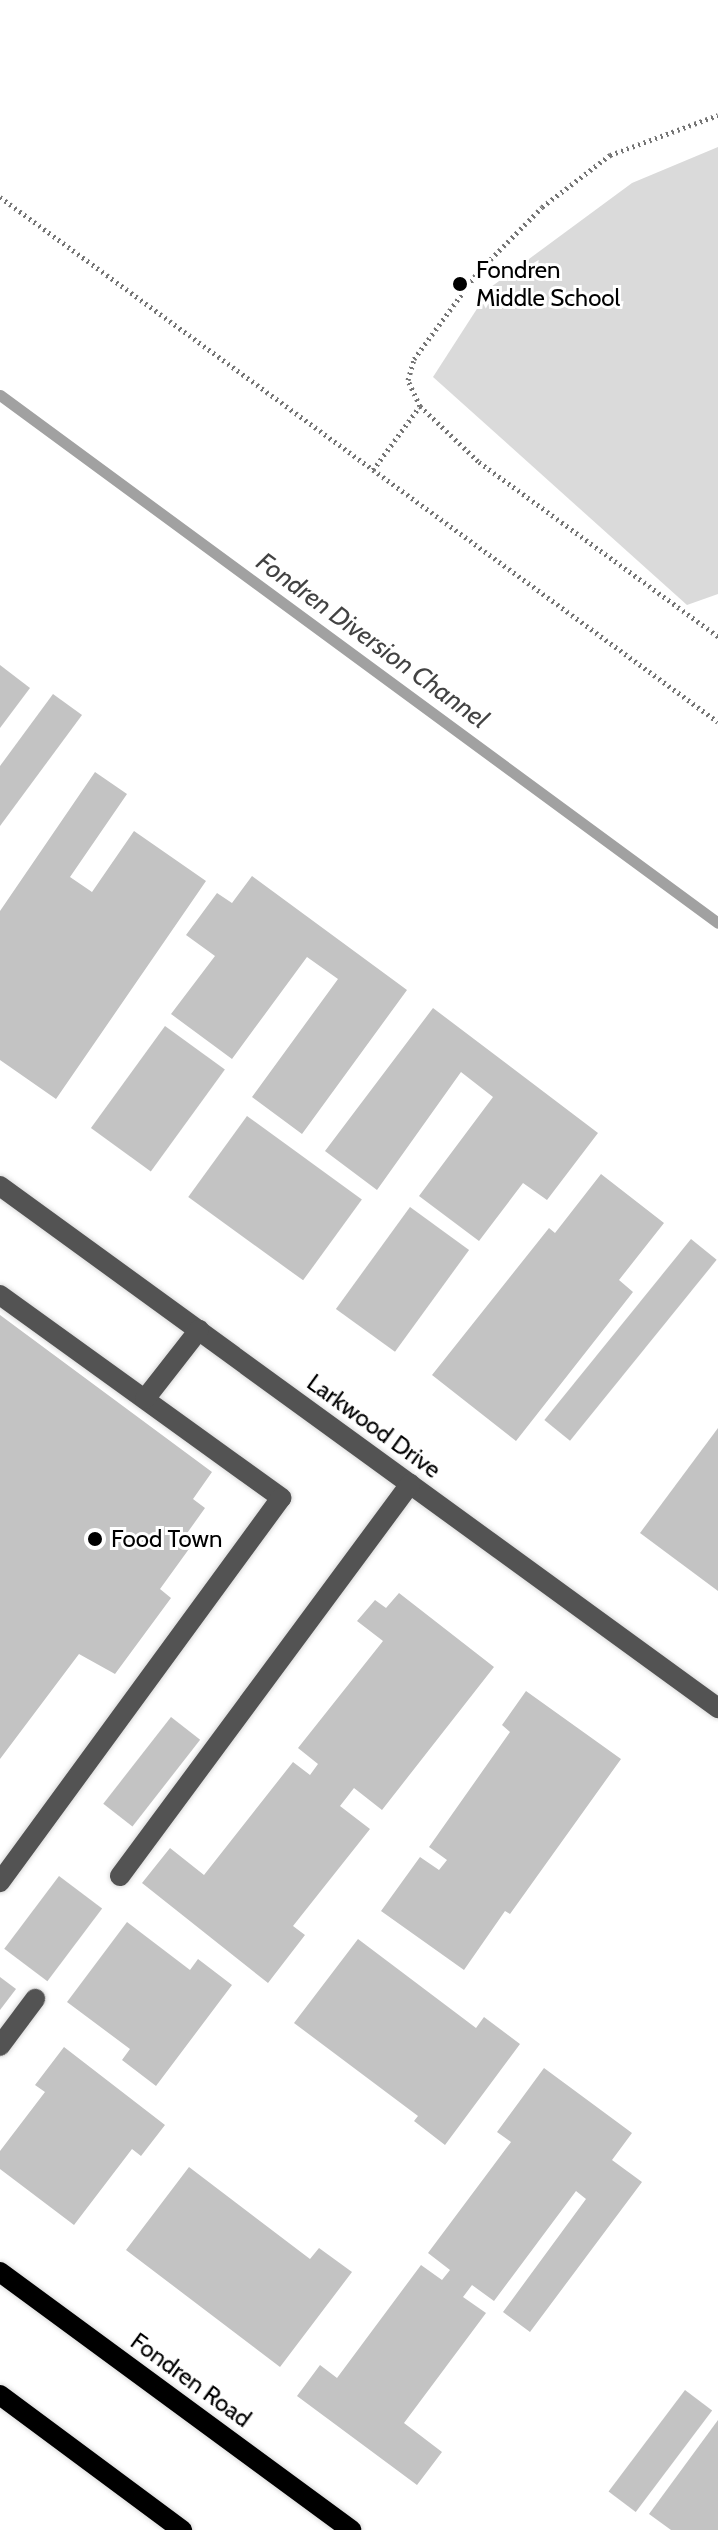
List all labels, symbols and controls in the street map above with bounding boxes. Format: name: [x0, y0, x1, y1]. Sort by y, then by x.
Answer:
place label: Fondren Middle School: [476, 256, 620, 312]
marker: Fondren Middle School: [451, 275, 469, 293]
water label: Fondren Diversion Channel: [250, 546, 494, 736]
street label: Larkwood Drive: [302, 1368, 446, 1484]
place label: Food Town: [111, 1525, 222, 1553]
marker: Food Town: [86, 1530, 104, 1548]
street label: Fondren Road: [125, 2327, 257, 2433]

